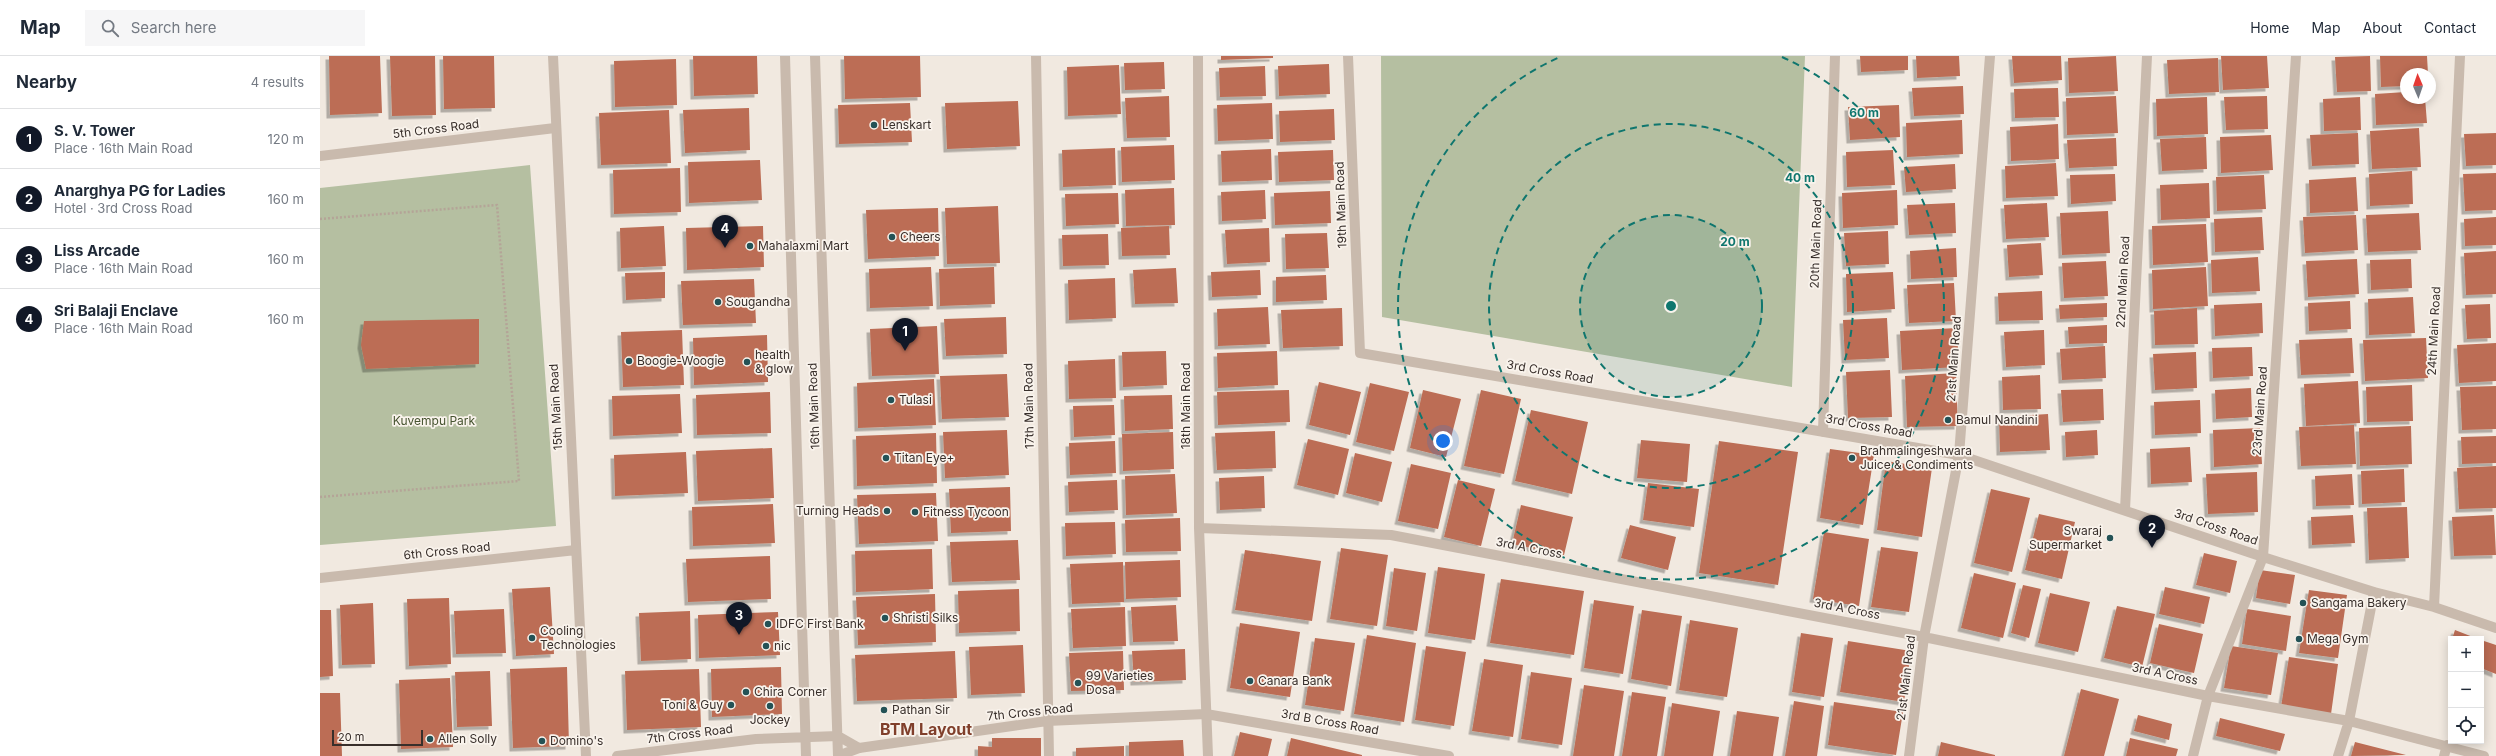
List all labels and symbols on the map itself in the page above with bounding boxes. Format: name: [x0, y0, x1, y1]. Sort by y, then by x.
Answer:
north arrow: [2400, 68, 2436, 104]
text: 60 m: [1849, 105, 1879, 120]
street label: 5th Cross Road: [392, 116, 480, 141]
place label: Lenskart: [882, 117, 931, 132]
marker: Lenskart: [869, 120, 879, 130]
street label: 19th Main Road: [1331, 161, 1350, 249]
text: 40 m: [1785, 170, 1815, 185]
street label: 20th Main Road: [1806, 199, 1825, 289]
pin: 4: [712, 215, 738, 248]
place label: Cheers: [900, 229, 941, 244]
marker: Cheers: [887, 232, 897, 242]
text: 20 m: [1720, 234, 1750, 249]
street label: 22nd Main Road: [2113, 235, 2132, 328]
place label: Mahalaxmi Mart: [758, 238, 849, 253]
marker: Mahalaxmi Mart: [745, 241, 755, 251]
street label: 24th Main Road: [2424, 286, 2443, 376]
place label: Sougandha: [726, 294, 790, 309]
marker: Sougandha: [713, 297, 723, 307]
centre of rings: [1664, 299, 1678, 313]
street label: 21st Main Road: [1943, 316, 1964, 402]
pin: 1: [892, 318, 918, 351]
place label: health & glow: [755, 347, 793, 376]
place label: Boogie-Woogie: [637, 353, 724, 368]
marker: Boogie-Woogie: [624, 356, 634, 366]
marker: health & glow: [742, 357, 752, 367]
street label: 3rd Cross Road: [1506, 357, 1595, 387]
street label: 16th Main Road: [804, 362, 823, 450]
street label: 15th Main Road: [546, 363, 565, 451]
street label: 17th Main Road: [1020, 363, 1037, 449]
street label: 18th Main Road: [1178, 363, 1193, 449]
street label: 23rd Main Road: [2249, 366, 2270, 456]
place label: Tulasi: [899, 392, 932, 407]
marker: Tulasi: [886, 395, 896, 405]
street label: 3rd Cross Road: [1825, 411, 1914, 441]
place label: Bamul Nandini: [1956, 412, 2038, 427]
park label: Kuvempu Park: [393, 413, 476, 428]
marker: Bamul Nandini: [1943, 415, 1953, 425]
your location: [1433, 431, 1453, 451]
place label: Brahmalingeshwara Juice & Condiments: [1860, 443, 1973, 472]
place label: Titan Eye+: [894, 450, 955, 465]
marker: Titan Eye+: [881, 453, 891, 463]
marker: Brahmalingeshwara Juice & Condiments: [1847, 453, 1857, 463]
place label: Turning Heads: [796, 503, 879, 518]
place label: Fitness Tycoon: [923, 504, 1009, 519]
street label: 3rd Cross Road: [2172, 505, 2260, 548]
marker: Turning Heads: [882, 506, 892, 516]
marker: Fitness Tycoon: [910, 507, 920, 517]
pin: 2: [2139, 515, 2165, 548]
place label: Swaraj Supermarket: [2029, 523, 2102, 552]
marker: Swaraj Supermarket: [2105, 533, 2115, 543]
street label: 3rd A Cross: [1495, 534, 1563, 561]
street label: 6th Cross Road: [403, 538, 491, 563]
street label: 3rd A Cross: [1813, 595, 1881, 622]
place label: Sangama Bakery: [2311, 595, 2407, 610]
marker: Sangama Bakery: [2298, 598, 2308, 608]
pin: 3: [726, 602, 752, 635]
place label: Shristi Silks: [893, 610, 958, 625]
marker: Shristi Silks: [880, 613, 890, 623]
place label: IDFC First Bank: [776, 616, 864, 631]
marker: IDFC First Bank: [763, 619, 773, 629]
place label: Cooling Technologies: [540, 623, 616, 652]
place label: Mega Gym: [2307, 631, 2369, 646]
marker: Cooling Technologies: [527, 633, 537, 643]
street label: 21st Main Road: [1893, 634, 1918, 721]
marker: Mega Gym: [2294, 634, 2304, 644]
place label: nic: [774, 638, 791, 653]
marker: nic: [761, 641, 771, 651]
street label: 3rd A Cross: [2131, 659, 2199, 688]
place label: 99 Varieties Dosa: [1086, 668, 1153, 697]
place label: Canara Bank: [1258, 673, 1331, 688]
marker: Canara Bank: [1245, 676, 1255, 686]
marker: 99 Varieties Dosa: [1073, 678, 1083, 688]
place label: Chira Corner: [754, 684, 827, 699]
marker: Chira Corner: [741, 687, 751, 697]
place label: Toni & Guy: [662, 697, 723, 712]
marker: Toni & Guy: [726, 700, 736, 710]
street label: 7th Cross Road: [986, 700, 1074, 723]
marker: Jockey: [765, 701, 775, 711]
place label: Pathan Sir: [892, 702, 950, 717]
marker: Pathan Sir: [879, 705, 889, 715]
street label: 3rd B Cross Road: [1280, 706, 1380, 737]
place label: Jockey: [750, 712, 791, 727]
district label: BTM Layout: [880, 719, 972, 739]
street label: 7th Cross Road: [646, 721, 734, 746]
scale bar: [332, 728, 423, 747]
place label: Allen Solly: [438, 731, 497, 746]
place label: Domino's: [550, 733, 603, 748]
marker: Allen Solly: [425, 734, 435, 744]
marker: Domino's: [537, 736, 547, 746]

